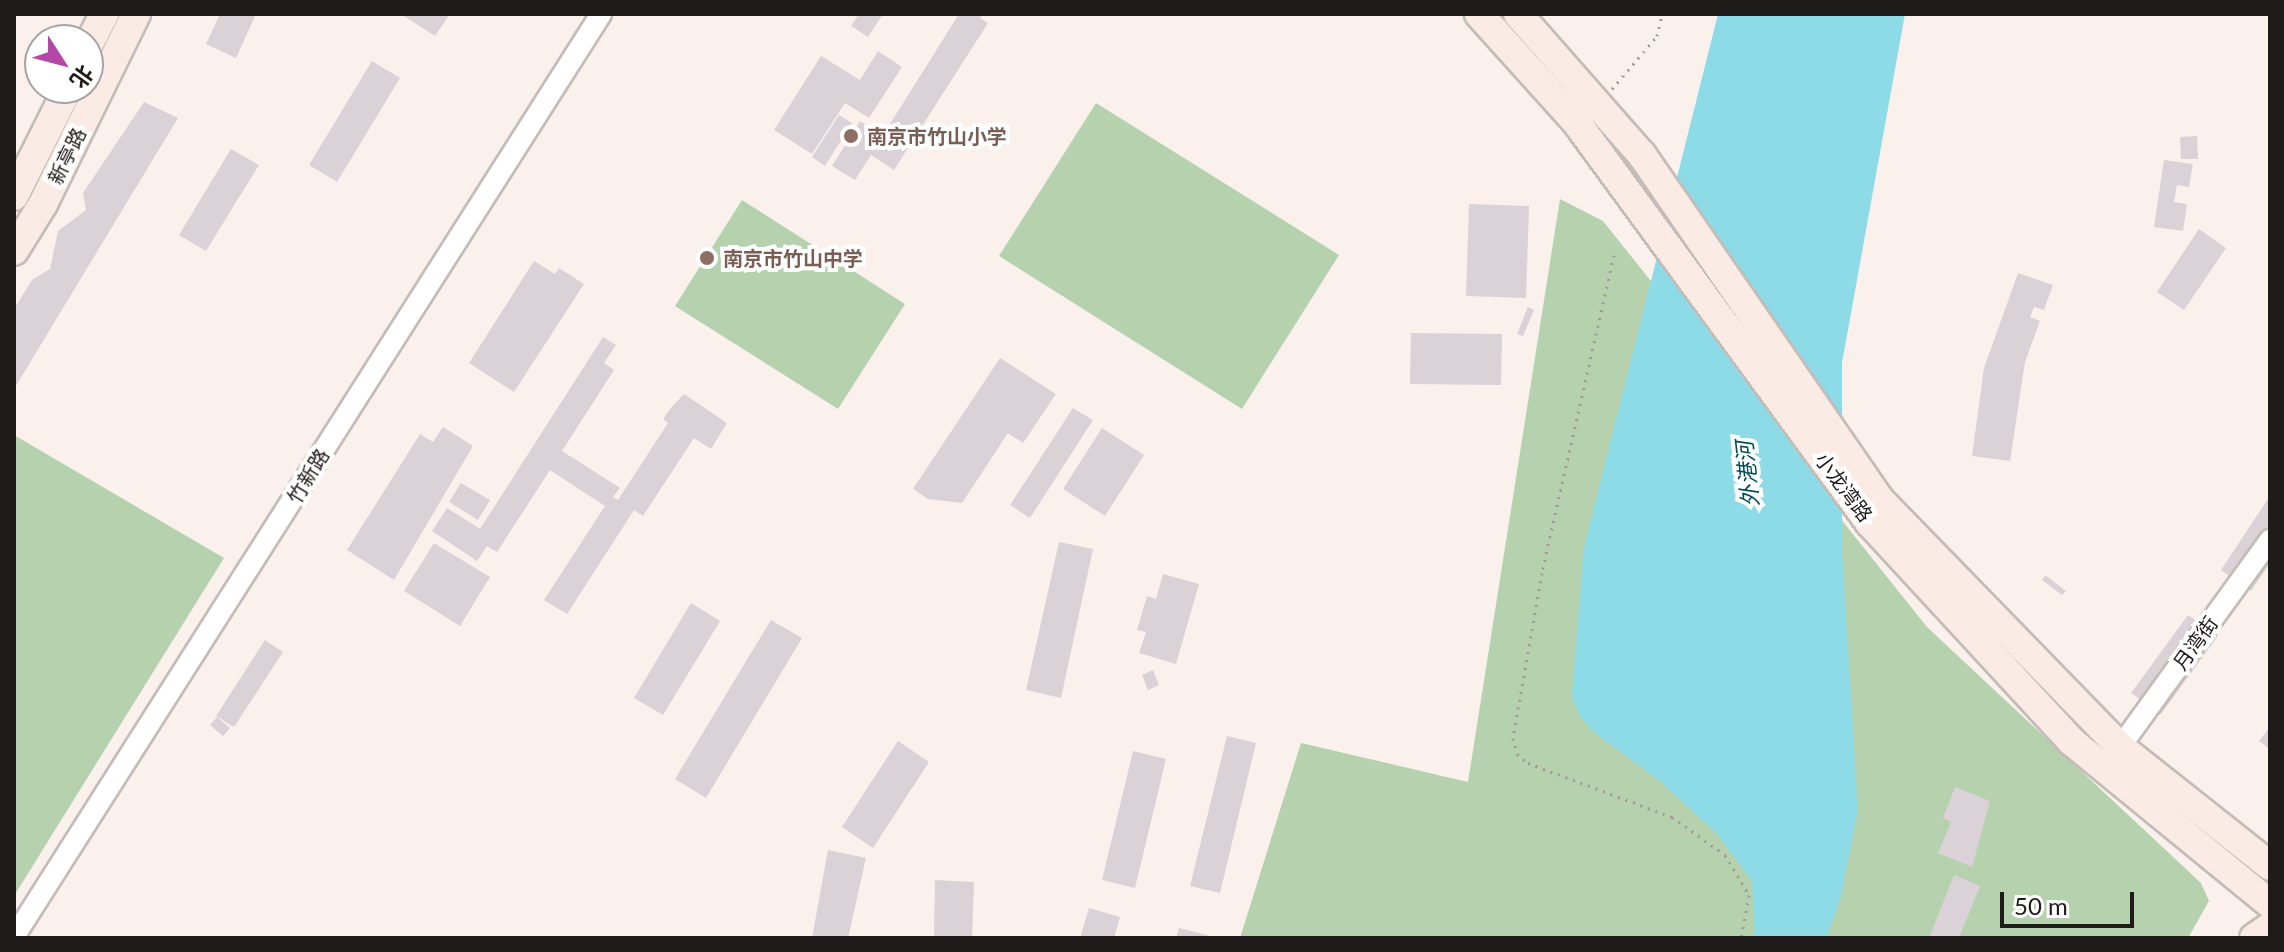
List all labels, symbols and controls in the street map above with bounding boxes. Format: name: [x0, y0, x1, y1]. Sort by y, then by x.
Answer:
north arrow: [24, 24, 104, 104]
text: 北: [65, 60, 100, 94]
street label: 新亭路: [43, 124, 91, 188]
place label: 南京市竹山小学: [867, 124, 1007, 148]
marker: 南京市竹山小学: [842, 127, 860, 145]
place label: 南京市竹山中学: [723, 246, 863, 270]
marker: 南京市竹山中学: [698, 249, 716, 267]
water label: 外港河: [1730, 440, 1764, 508]
street label: 竹新路: [282, 444, 334, 508]
street label: 小龙湾路: [1810, 448, 1878, 526]
street label: 月湾街: [2168, 612, 2222, 674]
scale bar: [2004, 876, 2138, 926]
text: 50 m: [2014, 891, 2068, 920]

